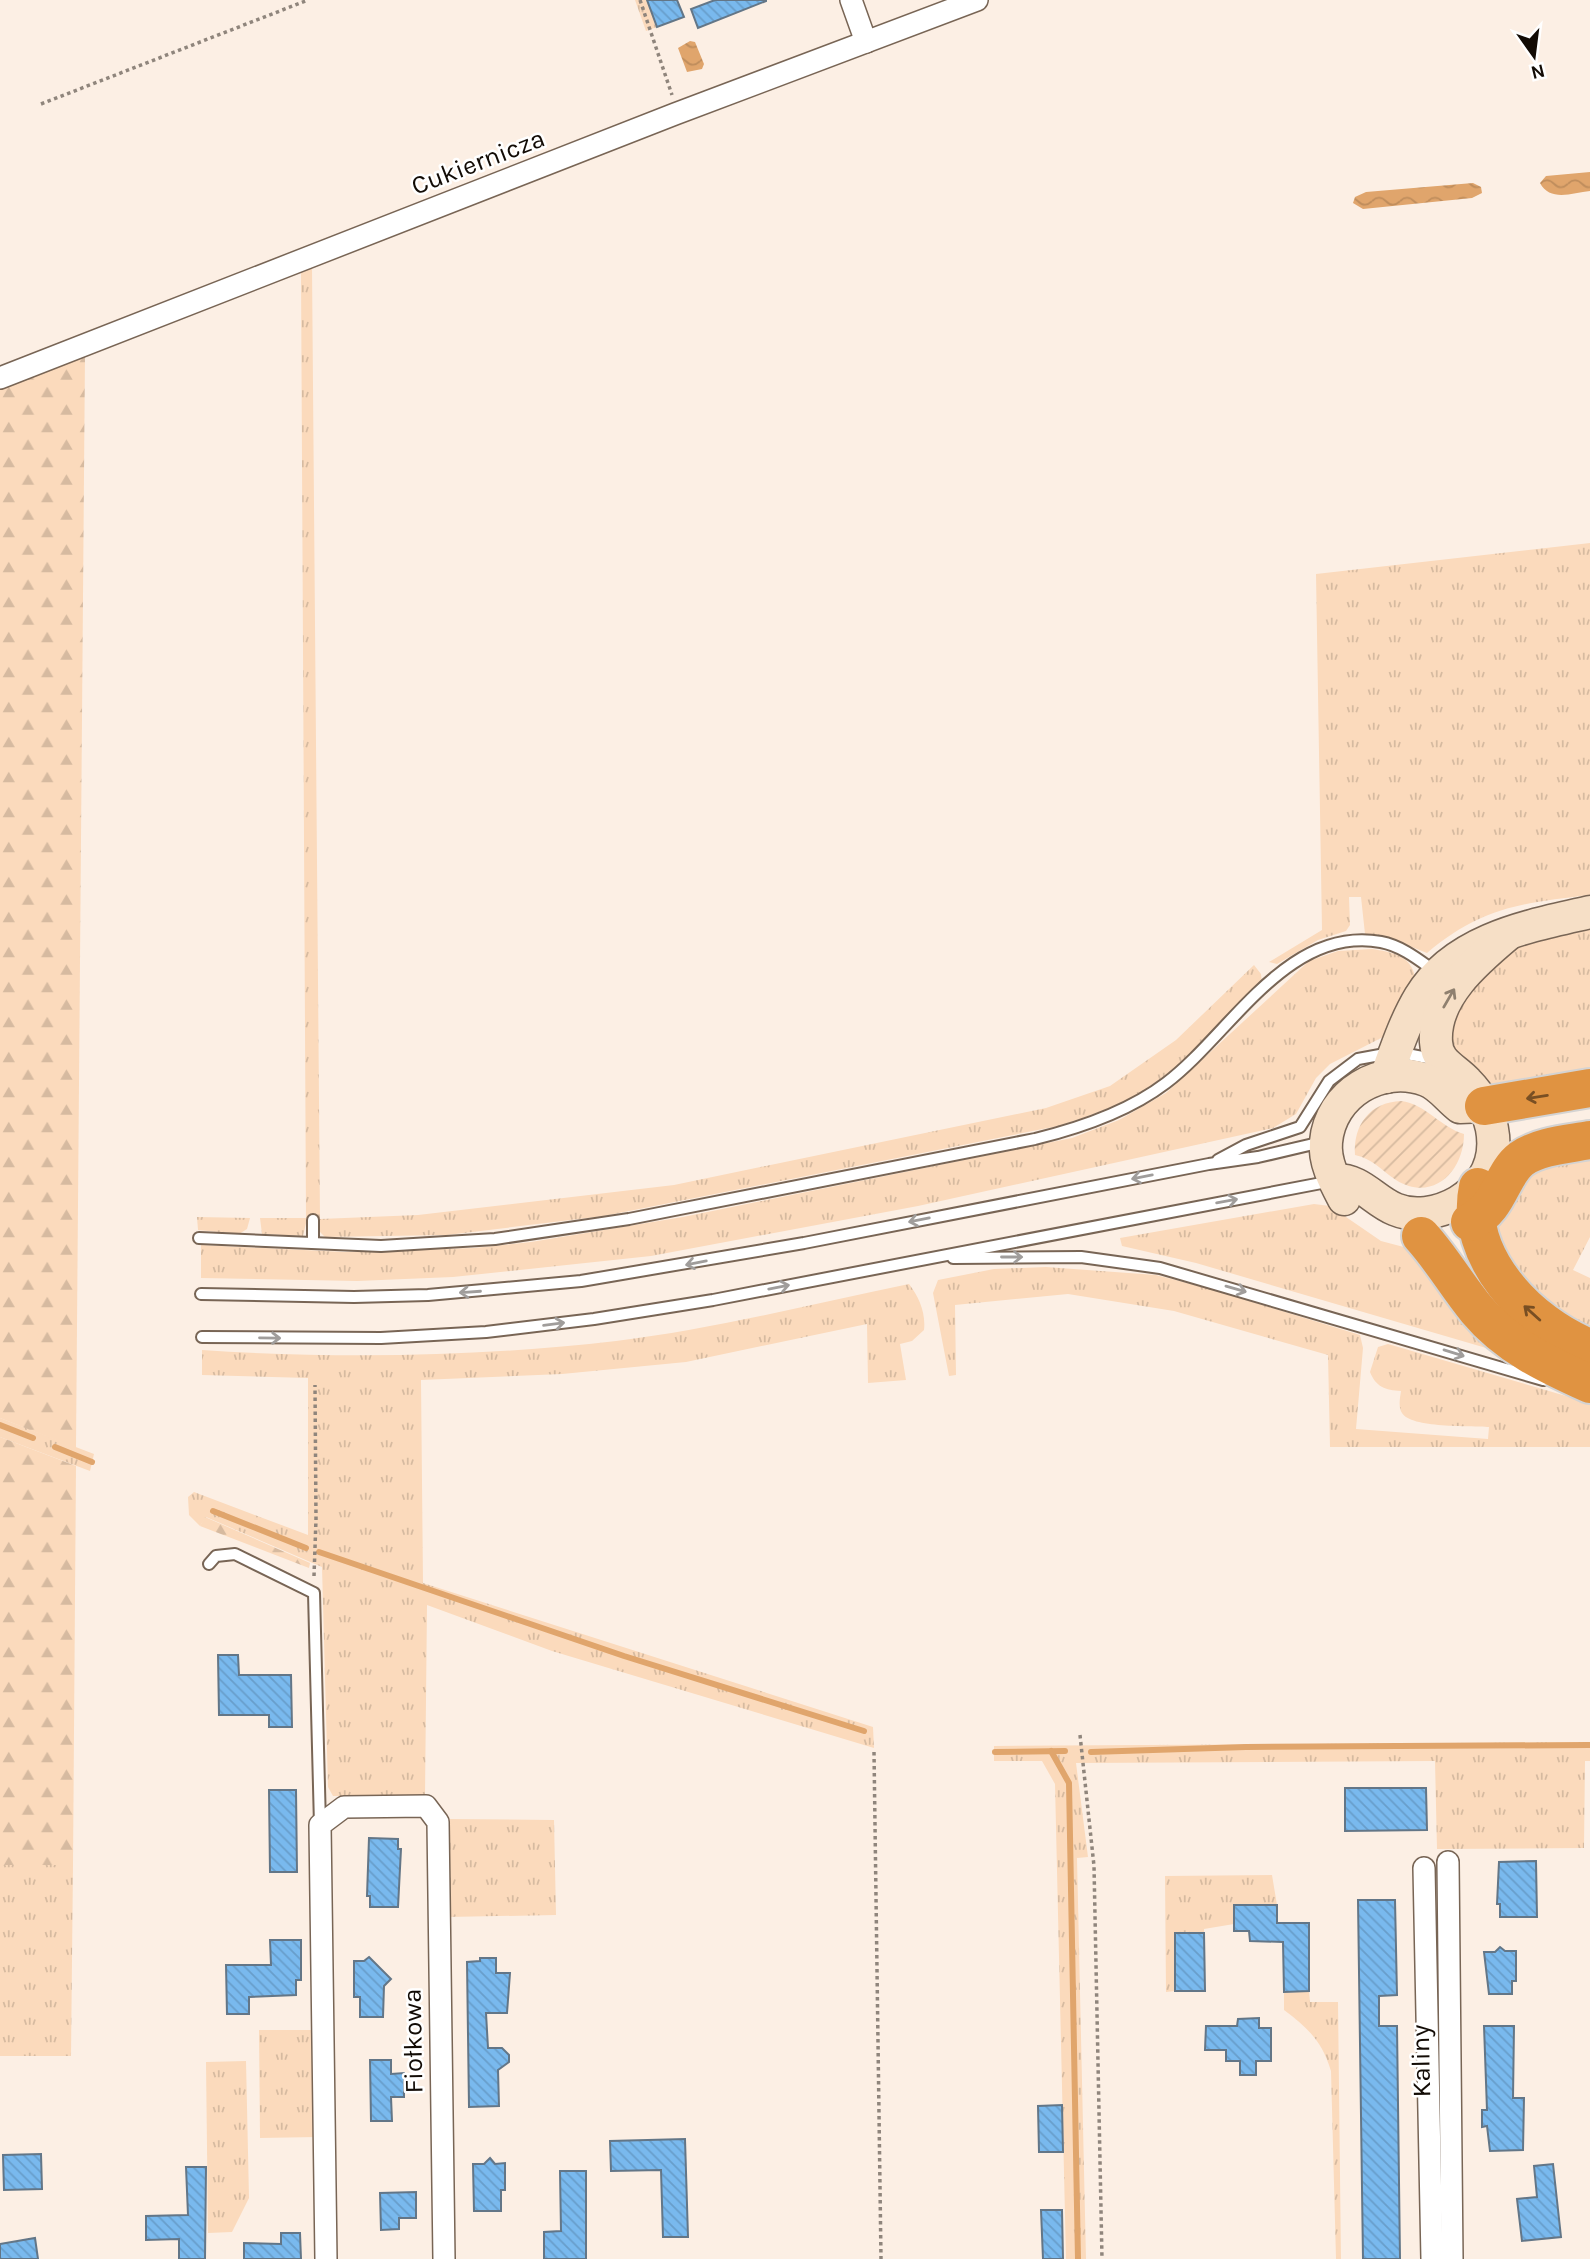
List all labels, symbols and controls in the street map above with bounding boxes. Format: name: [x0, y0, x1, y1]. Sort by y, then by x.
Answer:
north arrow: [1499, 21, 1569, 91]
text: N: [1529, 59, 1547, 84]
street label: Cukiernicza: [407, 122, 549, 202]
one-way arrow: [1443, 988, 1457, 1008]
one-way arrow: [1526, 1091, 1549, 1104]
one-way arrow: [1131, 1170, 1154, 1184]
one-way arrow: [1215, 1194, 1238, 1207]
one-way arrow: [908, 1214, 931, 1227]
one-way arrow: [1000, 1250, 1023, 1264]
one-way arrow: [685, 1256, 708, 1270]
one-way arrow: [767, 1280, 790, 1294]
one-way arrow: [1224, 1283, 1246, 1296]
one-way arrow: [459, 1286, 482, 1299]
one-way arrow: [1524, 1304, 1541, 1321]
one-way arrow: [542, 1317, 565, 1330]
one-way arrow: [258, 1331, 281, 1345]
one-way arrow: [1443, 1347, 1465, 1360]
street label: Fiołkowa: [397, 1988, 429, 2094]
street label: Kaliny: [1405, 2024, 1437, 2098]

